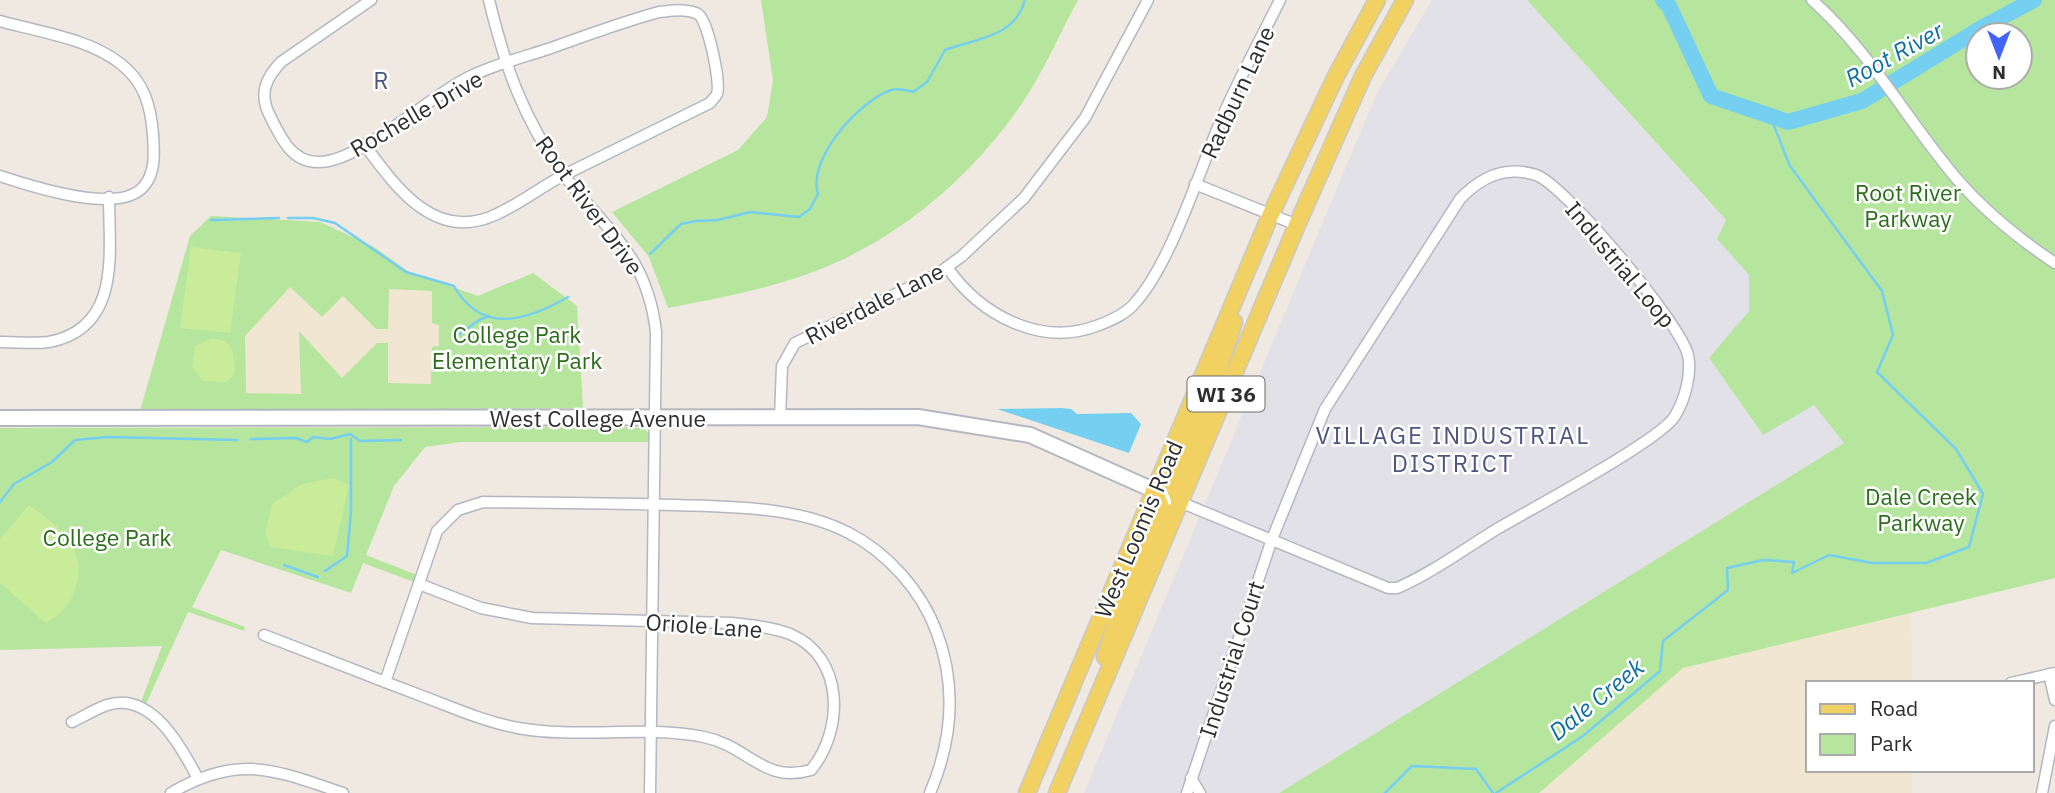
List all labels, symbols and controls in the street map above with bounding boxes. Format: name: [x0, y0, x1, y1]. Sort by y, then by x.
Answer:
water label: Root River: [1839, 13, 1950, 94]
street label: Radburn Lane: [1193, 21, 1281, 163]
north arrow: [1964, 21, 2034, 91]
text: N: [1992, 61, 2006, 85]
street label: Rochelle Drive: [344, 63, 488, 163]
district label: R: [373, 64, 391, 96]
street label: Root River Drive: [529, 129, 651, 281]
park label: Root River Parkway: [1855, 177, 1962, 233]
street label: Industrial Loop: [1559, 194, 1683, 334]
street label: Riverdale Lane: [799, 255, 949, 351]
park label: College Park Elementary Park: [432, 319, 602, 375]
road number: WI 36: [1188, 376, 1264, 412]
street label: West College Avenue: [490, 403, 706, 433]
district label: VILLAGE INDUSTRIAL DISTRICT: [1316, 419, 1590, 479]
street label: West Loomis Road: [1087, 436, 1189, 622]
park label: Dale Creek Parkway: [1865, 481, 1977, 537]
park label: College Park: [43, 522, 171, 552]
street label: Industrial Court: [1192, 577, 1270, 741]
street label: Oriole Lane: [645, 606, 763, 644]
water label: Dale Creek: [1542, 650, 1651, 747]
legend: [1806, 681, 2034, 772]
text: Road: [1870, 694, 1918, 722]
text: Park: [1870, 729, 1913, 757]

